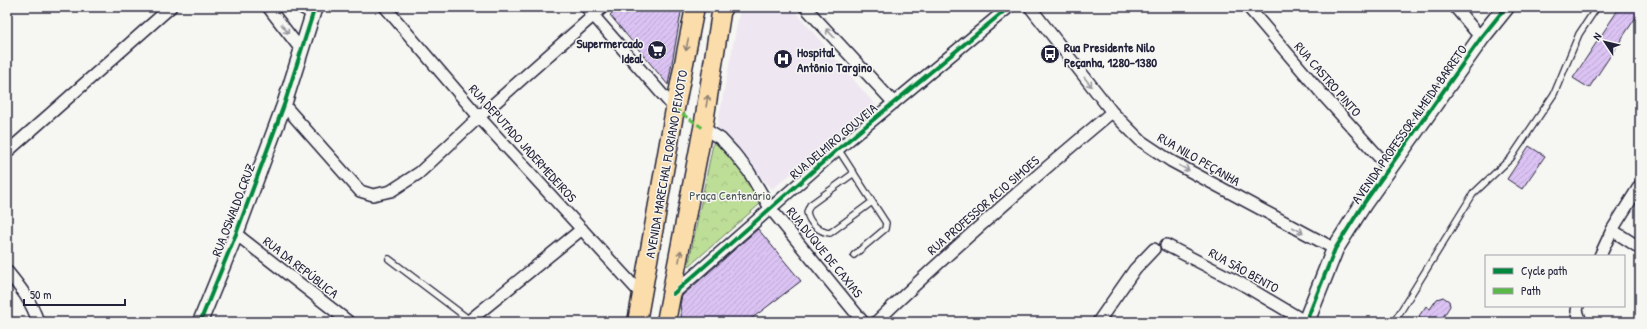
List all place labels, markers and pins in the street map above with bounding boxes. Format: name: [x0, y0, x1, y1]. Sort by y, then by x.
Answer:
place label: Supermercado Ideal: [577, 34, 644, 67]
place label: Rua Presidente Nilo Peçanha, 1280-1380: [1064, 38, 1157, 71]
supermarket icon: Supermercado Ideal: [646, 39, 668, 61]
place label: Hospital Antônio Targino: [797, 43, 873, 77]
bus stop icon: Rua Presidente Nilo Peçanha, 1280-1380: [1039, 43, 1061, 65]
hospital icon: Hospital Antônio Targino: [772, 48, 794, 70]

